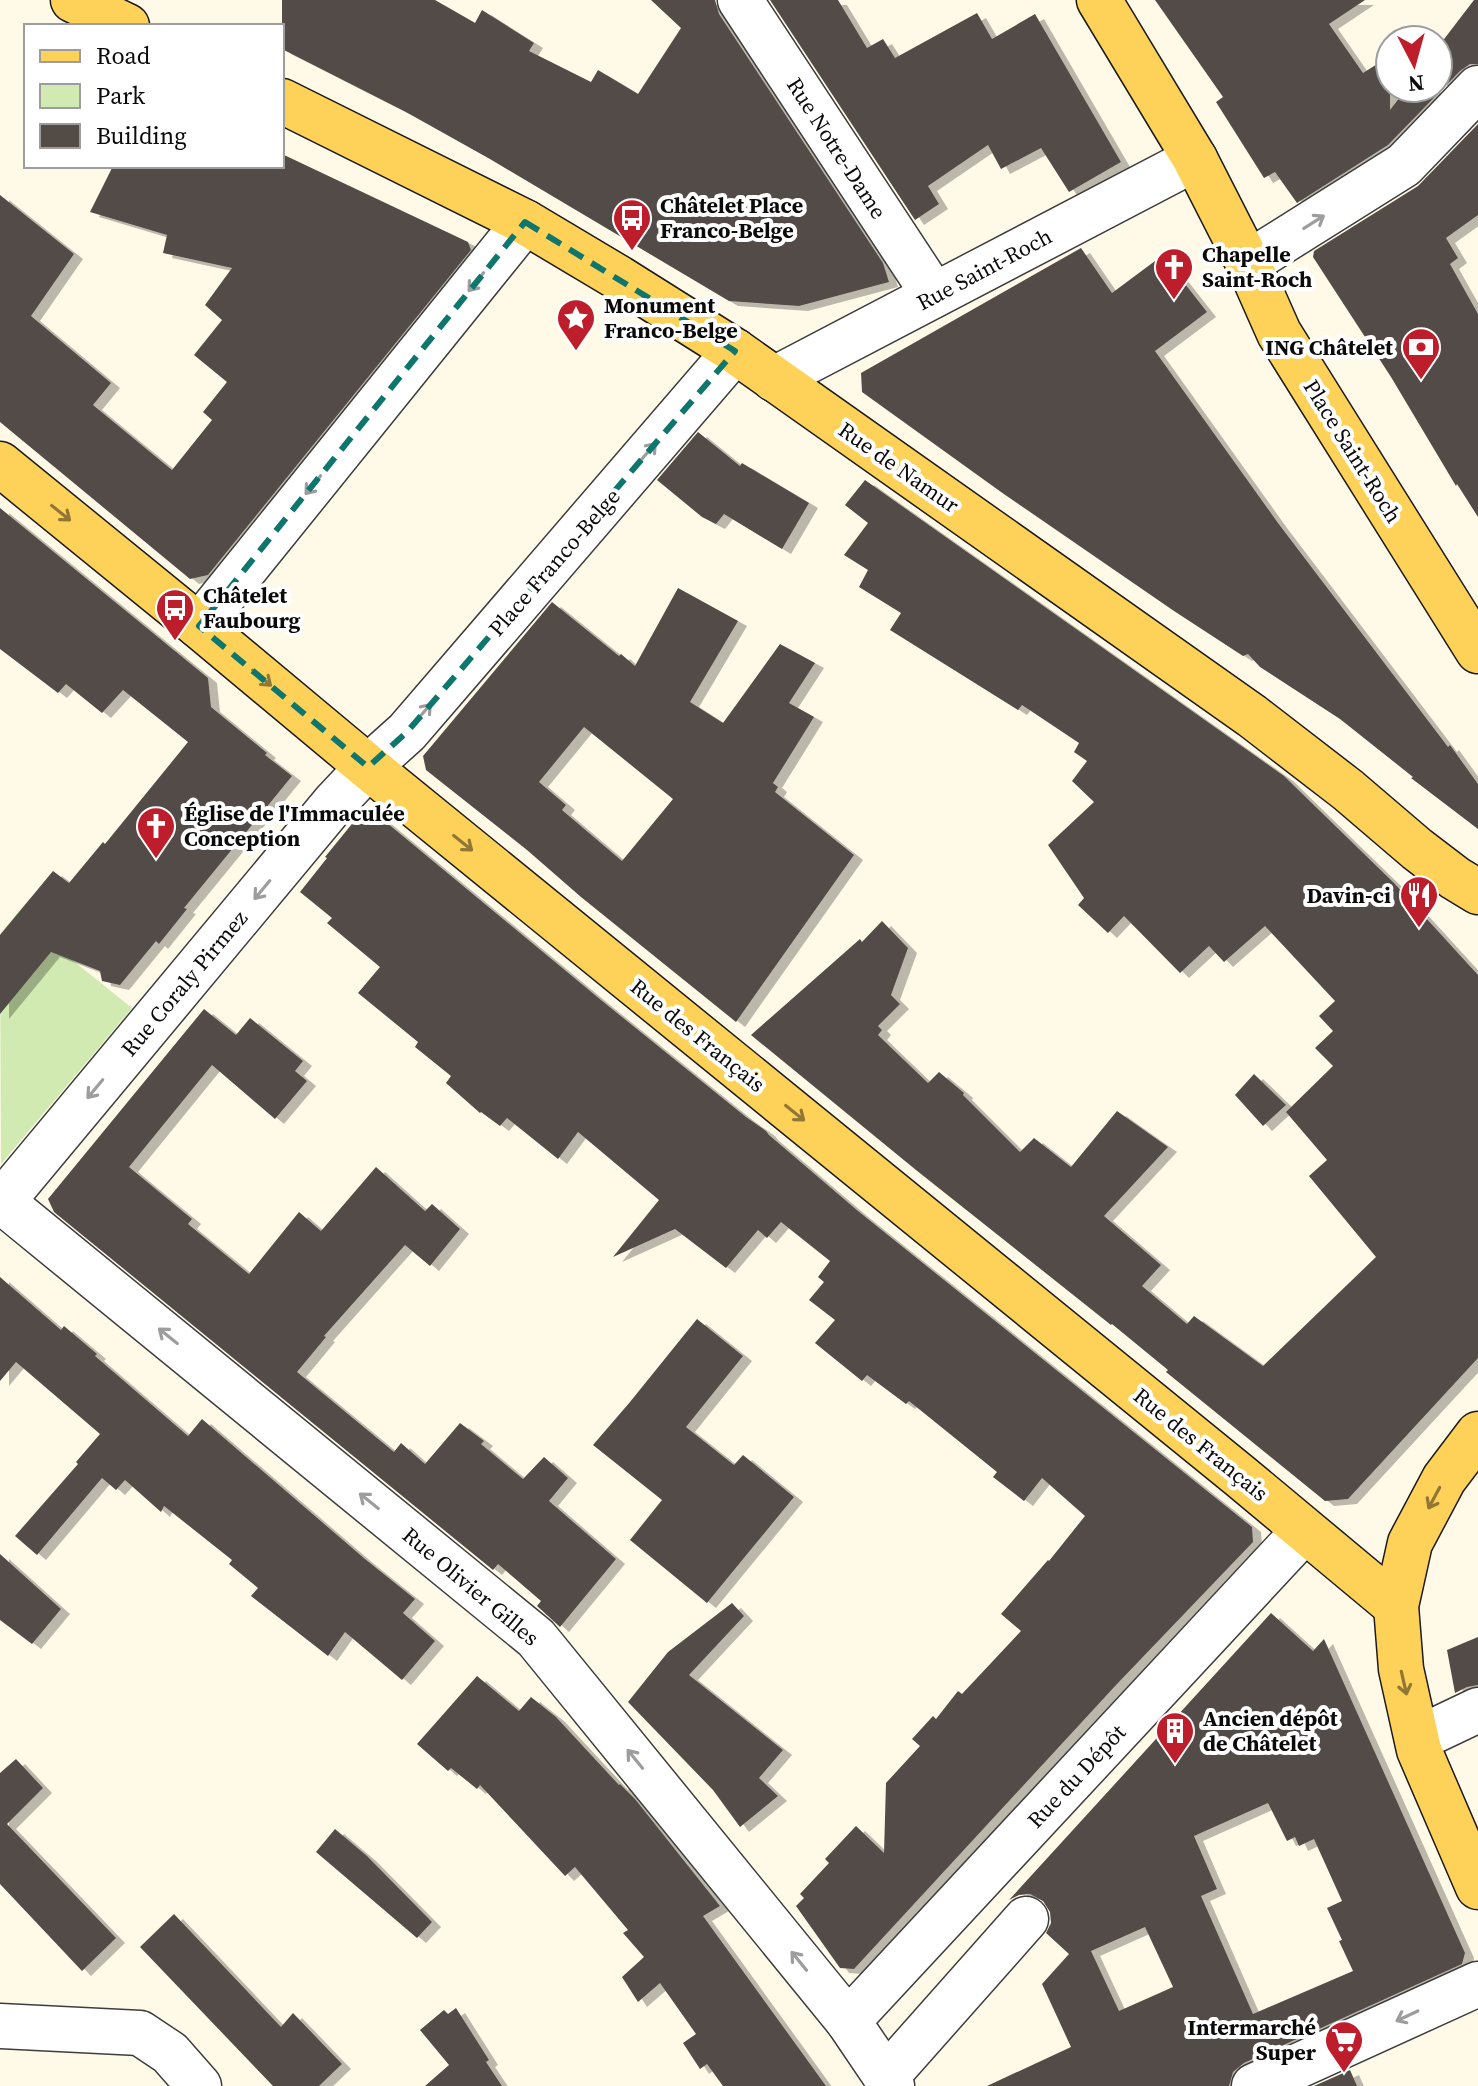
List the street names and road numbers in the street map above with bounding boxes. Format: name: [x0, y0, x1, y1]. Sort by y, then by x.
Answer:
street label: Rue Notre-Dame: [780, 71, 894, 225]
street label: Rue Saint-Roch: [911, 221, 1057, 317]
street label: Place Saint-Roch: [1297, 374, 1409, 528]
street label: Rue de Namur: [833, 414, 966, 520]
street label: Place Franco-Belge: [481, 482, 627, 642]
street label: Rue Coraly Pirmez: [114, 904, 254, 1062]
street label: Rue des Français: [624, 971, 772, 1099]
street label: Rue des Français: [1127, 1380, 1275, 1508]
street label: Rue Olivier Gilles: [396, 1520, 546, 1652]
street label: Rue du Dépôt: [1020, 1717, 1132, 1834]

